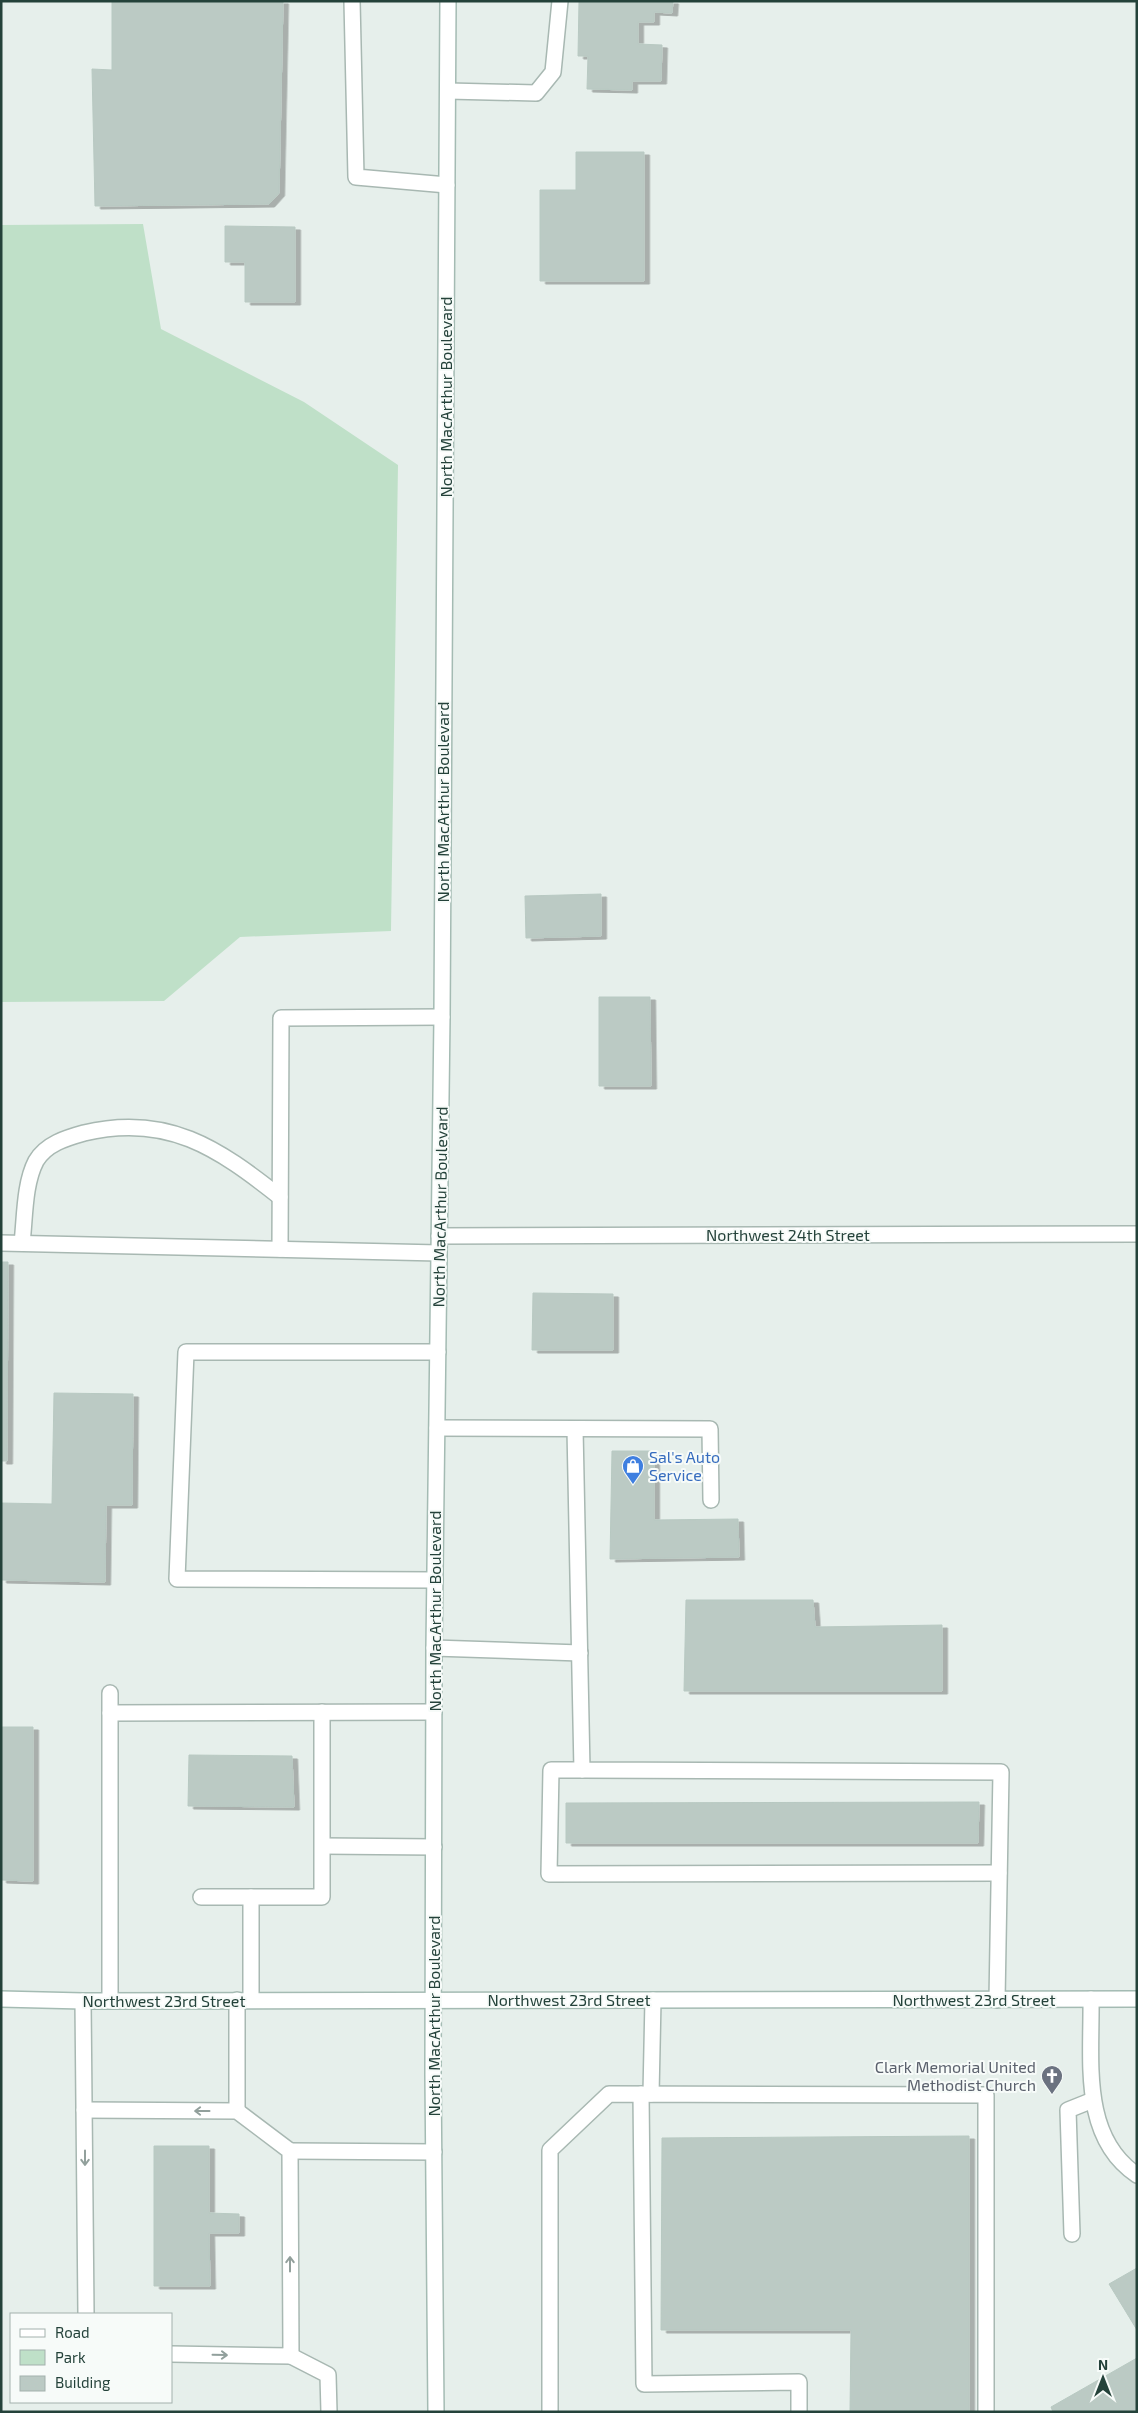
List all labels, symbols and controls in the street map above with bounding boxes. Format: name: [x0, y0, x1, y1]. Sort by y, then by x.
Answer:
street label: North MacArthur Boulevard: [436, 297, 455, 497]
street label: North MacArthur Boulevard: [433, 702, 452, 902]
street label: North MacArthur Boulevard: [428, 1106, 451, 1308]
street label: Northwest 24th Street: [706, 1225, 870, 1244]
place label: Sal's Auto Service: [649, 1447, 720, 1484]
shop icon: Sal's Auto Service: [621, 1454, 645, 1485]
street label: North MacArthur Boulevard: [425, 1511, 444, 1711]
street label: North MacArthur Boulevard: [424, 1916, 443, 2116]
street label: Northwest 23rd Street: [487, 1990, 651, 2009]
street label: Northwest 23rd Street: [892, 1990, 1056, 2009]
street label: Northwest 23rd Street: [82, 1991, 246, 2010]
place label: Clark Memorial United Methodist Church: [875, 2057, 1036, 2094]
church icon: Clark Memorial United Methodist Church: [1040, 2064, 1064, 2095]
one-way arrow: [194, 2106, 210, 2116]
one-way arrow: [80, 2150, 90, 2166]
one-way arrow: [285, 2257, 295, 2273]
legend: [10, 2313, 172, 2403]
text: Road: [55, 2323, 90, 2341]
text: Park: [55, 2348, 86, 2366]
one-way arrow: [212, 2350, 228, 2360]
north arrow: [1078, 2353, 1128, 2403]
text: N: [1098, 2356, 1108, 2373]
text: Building: [55, 2373, 111, 2391]

